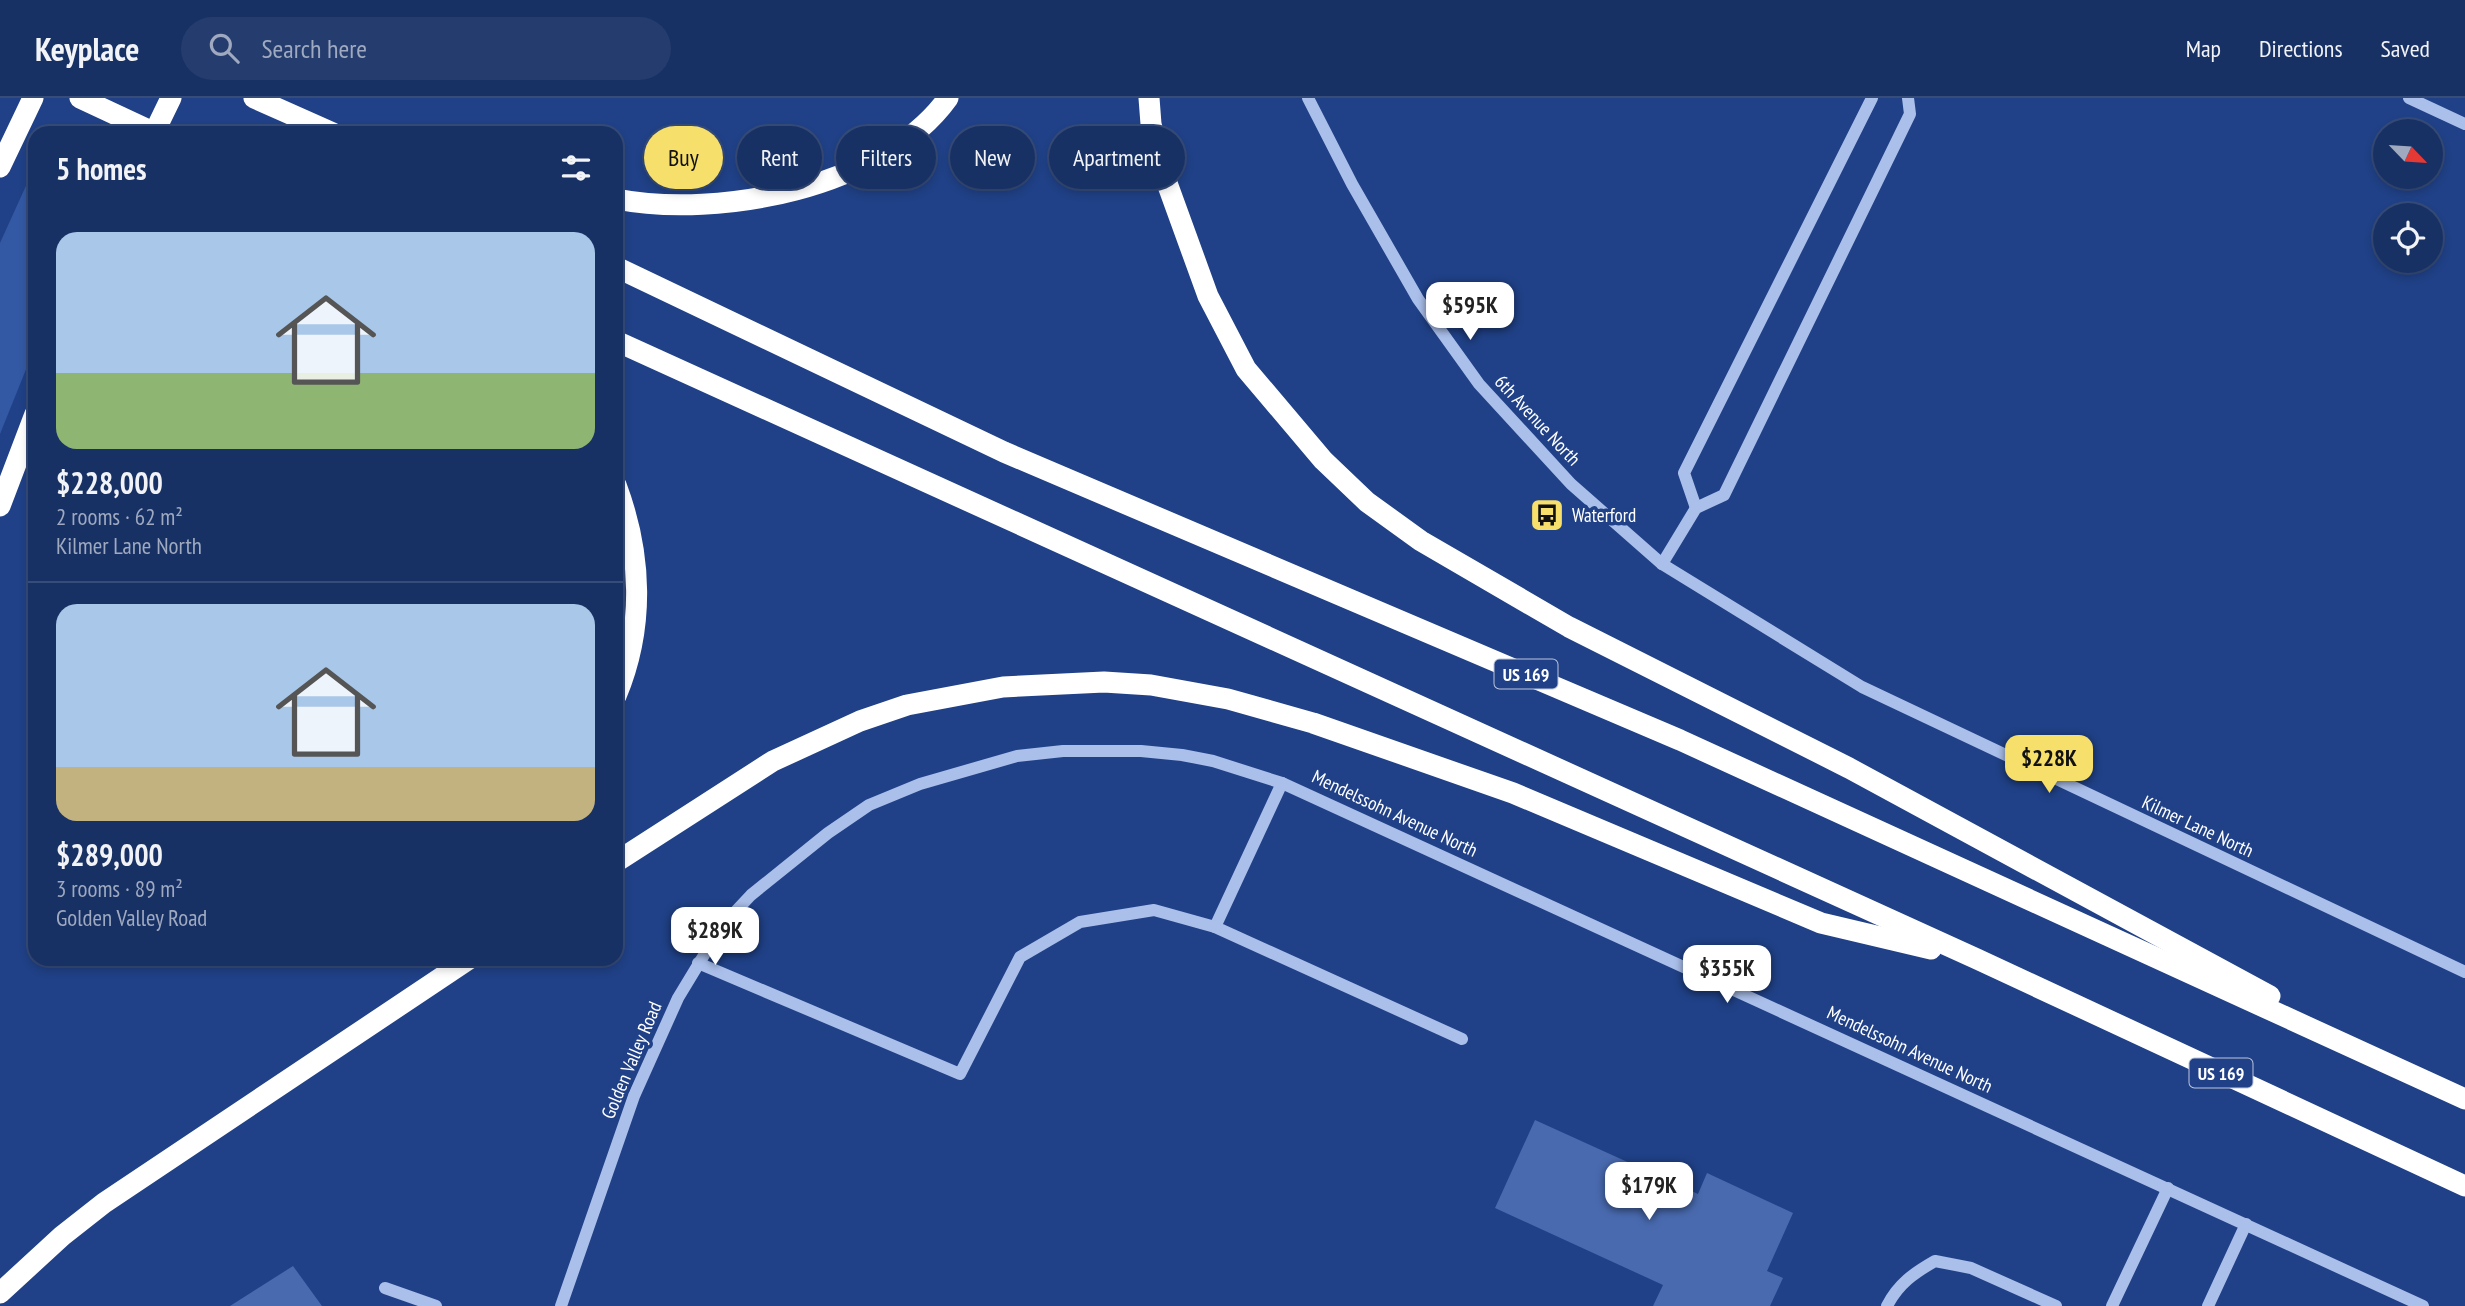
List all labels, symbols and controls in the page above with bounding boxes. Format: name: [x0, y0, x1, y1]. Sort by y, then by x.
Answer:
search box: [181, 17, 671, 80]
text: Keyplace: [35, 27, 139, 70]
icon: search: [205, 29, 243, 67]
text: Search here: [261, 32, 367, 65]
text: Map: [2186, 33, 2221, 64]
text: Directions: [2259, 33, 2343, 64]
text: Saved: [2381, 33, 2430, 64]
north arrow: [2373, 119, 2443, 189]
map controls: [2373, 119, 2443, 273]
chip: Buy: [644, 126, 723, 189]
chip: Rent: [737, 126, 822, 189]
chip: Filters: [836, 126, 936, 189]
chip: New: [950, 126, 1035, 189]
chip: Apartment: [1049, 126, 1185, 189]
text: 5 homes: [56, 149, 147, 188]
icon: filters: [557, 149, 595, 187]
button: locate: [2373, 203, 2443, 273]
icon: home: [263, 277, 389, 403]
pin: $595K: [1421, 282, 1519, 342]
text: $595K: [1442, 290, 1498, 319]
street label: 6th Avenue North: [1490, 370, 1586, 470]
text: $228,000: [56, 463, 163, 502]
bus stop icon: Waterford: [1528, 496, 1566, 534]
text: 2 rooms · 62 m²: [56, 502, 183, 531]
place label: Waterford: [1572, 503, 1636, 527]
text: Kilmer Lane North: [56, 531, 202, 560]
icon: home: [263, 649, 389, 775]
road number: US 169: [1494, 660, 1558, 688]
pin: $228K: [2000, 736, 2098, 795]
text: $228K: [2021, 743, 2077, 772]
street label: Mendelssohn Avenue North: [1308, 764, 1482, 862]
street label: Kilmer Lane North: [2138, 790, 2258, 862]
text: $289,000: [56, 835, 163, 874]
text: 3 rooms · 89 m²: [56, 874, 183, 903]
text: Golden Valley Road: [56, 903, 207, 932]
pin: $289K: [666, 908, 764, 967]
text: $289K: [687, 915, 743, 944]
pin: $355K: [1678, 946, 1776, 1005]
text: $355K: [1699, 953, 1755, 982]
street label: Golden Valley Road: [596, 998, 666, 1122]
street label: Mendelssohn Avenue North: [1823, 1000, 1997, 1098]
road number: US 169: [2190, 1058, 2252, 1088]
pin: $179K: [1600, 1162, 1698, 1222]
text: $179K: [1621, 1170, 1677, 1199]

